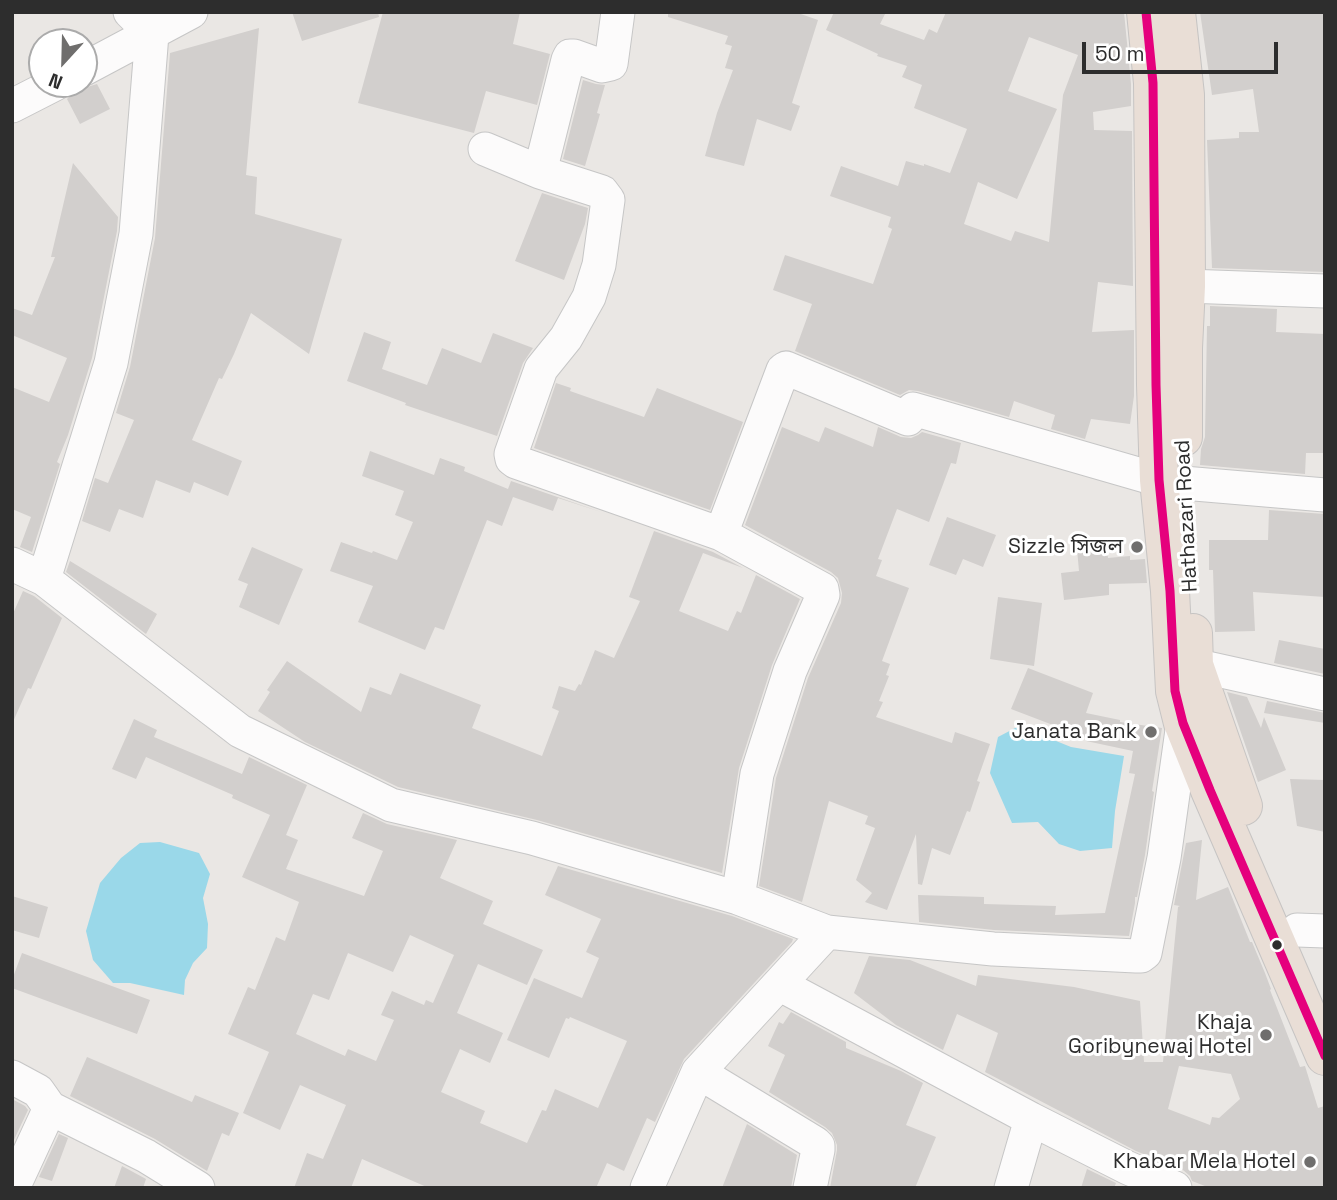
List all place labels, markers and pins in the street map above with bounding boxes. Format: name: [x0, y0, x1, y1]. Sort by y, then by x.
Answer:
place label: Sizzle সিজল: [1008, 534, 1123, 560]
marker: Sizzle সিজল: [1129, 539, 1145, 555]
place label: Janata Bank: [1012, 719, 1137, 745]
marker: Janata Bank: [1143, 724, 1159, 740]
unlabelled marker: [1270, 938, 1284, 952]
place label: Khaja Goribynewaj Hotel: [1068, 1010, 1252, 1060]
marker: Khaja Goribynewaj Hotel: [1258, 1027, 1274, 1043]
place label: Khabar Mela Hotel: [1113, 1149, 1296, 1175]
marker: Khabar Mela Hotel: [1302, 1154, 1318, 1170]

